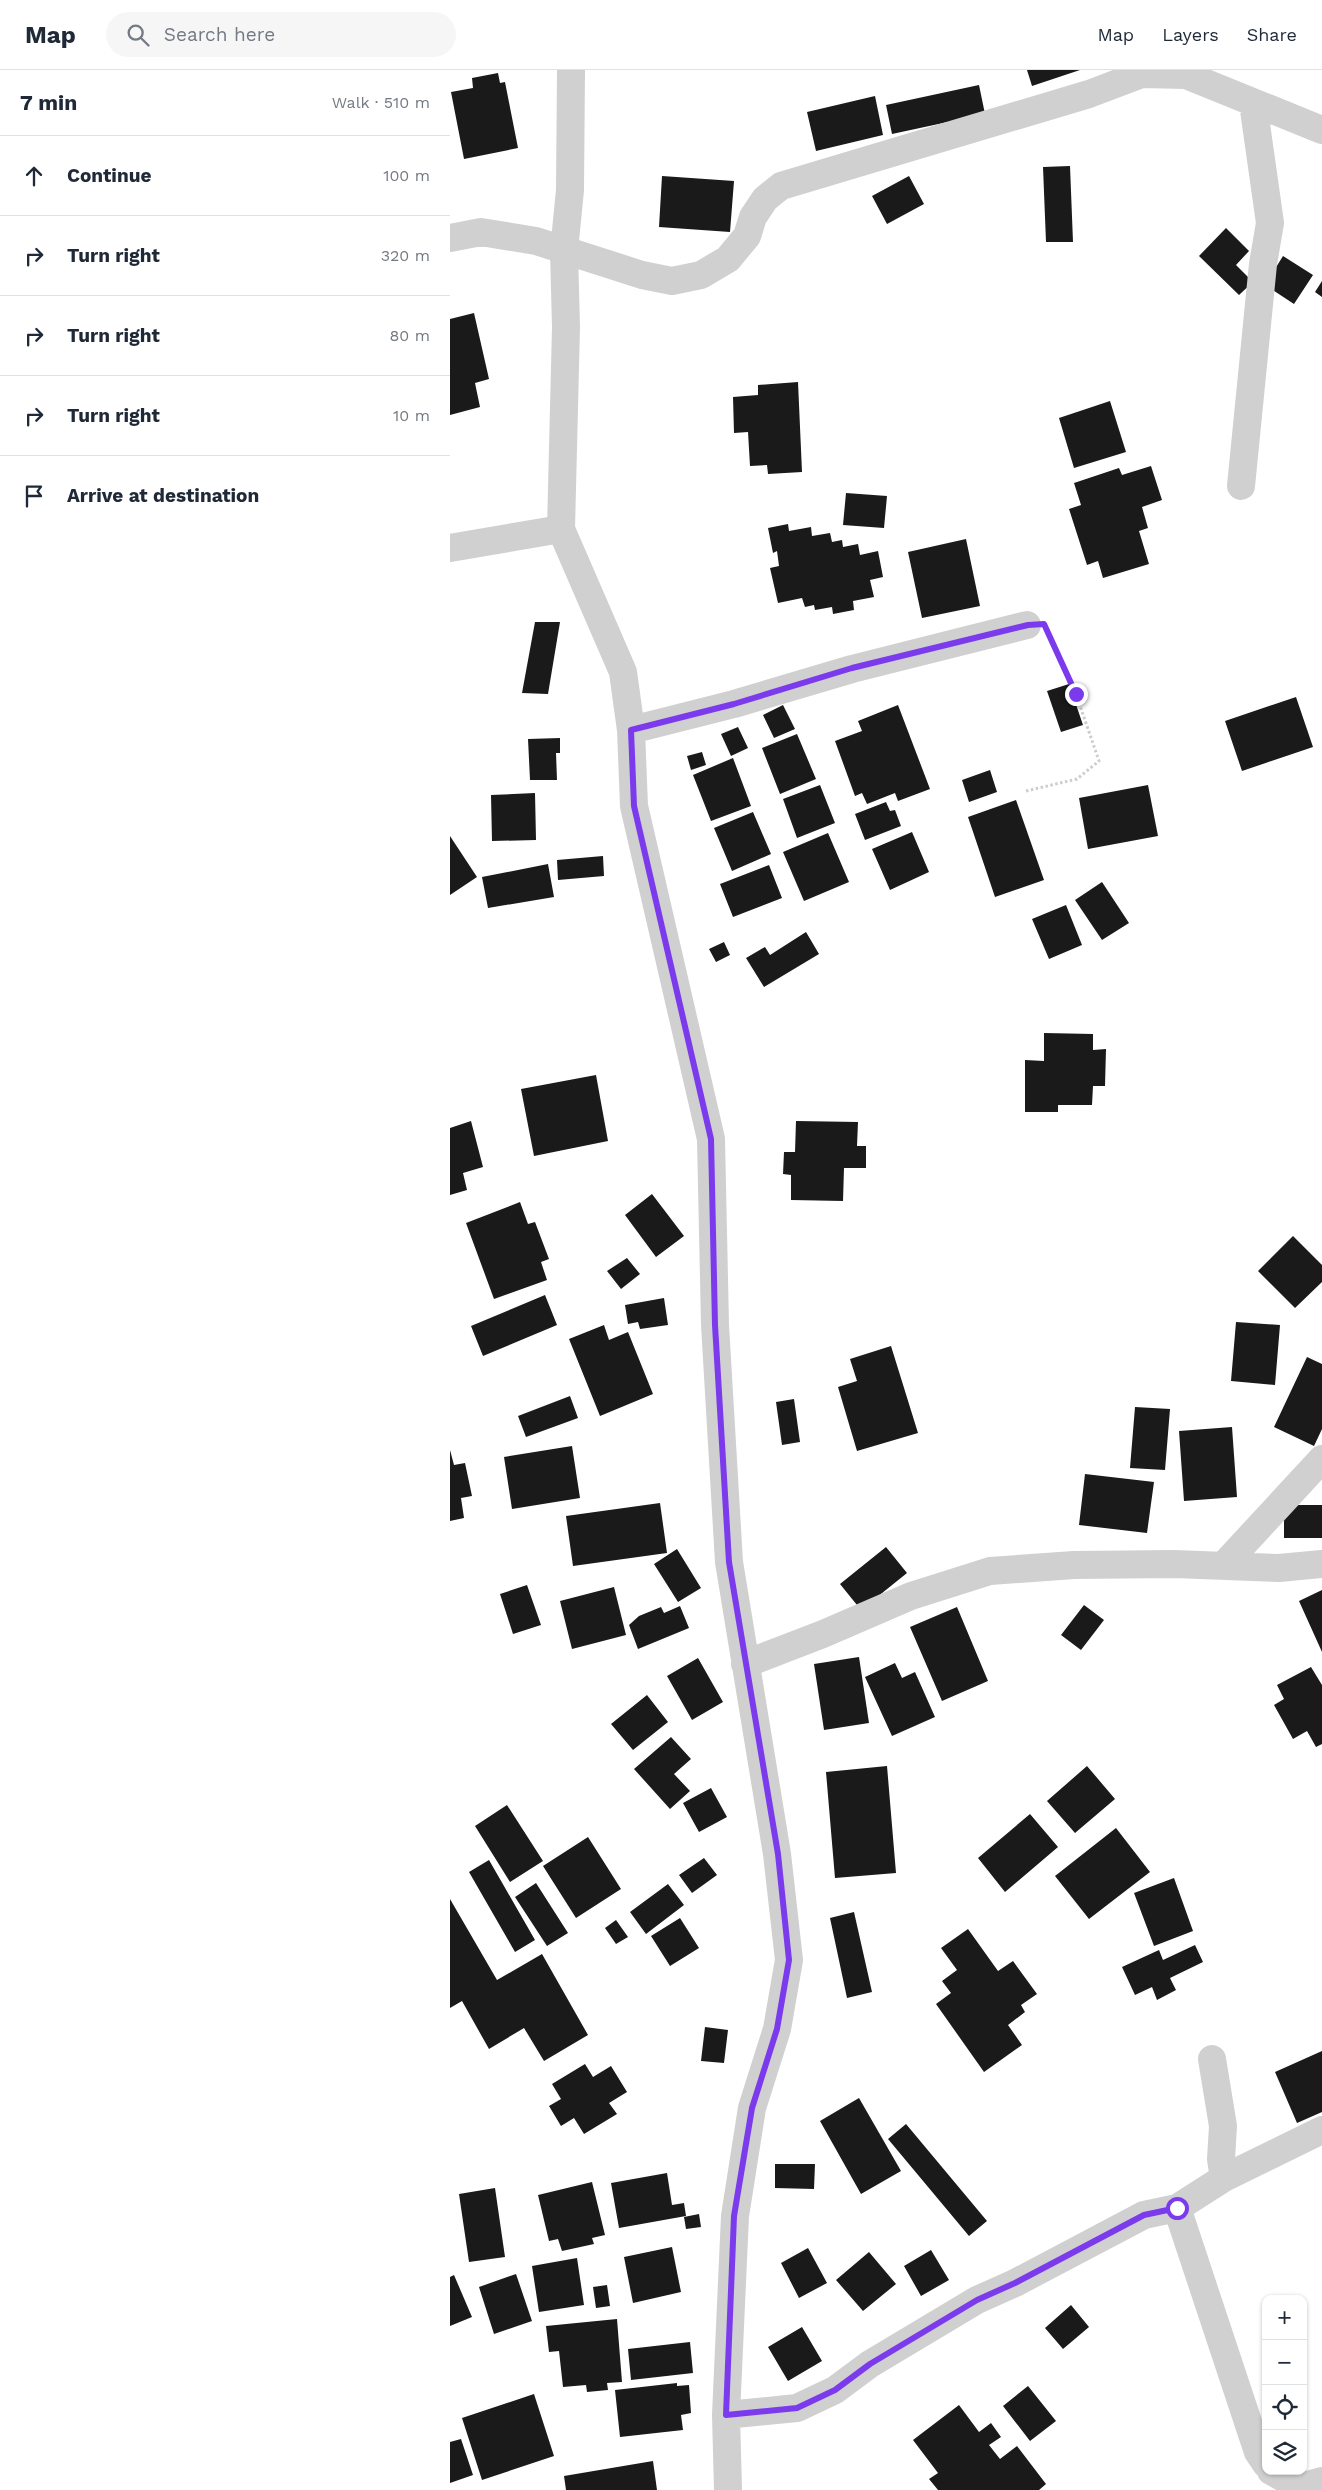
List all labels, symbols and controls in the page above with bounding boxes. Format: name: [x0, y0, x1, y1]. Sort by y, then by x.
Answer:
search box: [106, 12, 456, 57]
text: Map: [25, 21, 76, 49]
icon: search: [124, 21, 152, 49]
text: Search here: [164, 23, 275, 46]
text: Map: [1097, 24, 1134, 45]
text: Layers: [1162, 24, 1219, 45]
text: Share: [1247, 24, 1297, 45]
text: 7 min: [20, 90, 77, 115]
text: Walk · 510 m: [332, 93, 430, 112]
icon: ahead: [20, 162, 48, 190]
text: Continue: [67, 164, 151, 187]
text: 100 m: [383, 166, 430, 185]
icon: right: [20, 242, 48, 270]
text: Turn right: [67, 244, 160, 267]
text: 320 m: [381, 246, 430, 265]
icon: right: [20, 322, 48, 350]
text: Turn right: [67, 324, 160, 347]
text: 80 m: [389, 326, 430, 345]
icon: right: [20, 402, 48, 430]
text: Turn right: [67, 404, 160, 427]
text: 10 m: [393, 406, 430, 425]
icon: arrive: [20, 482, 48, 510]
text: Arrive at destination: [67, 484, 259, 507]
route end: [1065, 683, 1088, 706]
route start: [1166, 2197, 1189, 2220]
map controls: [1262, 2295, 1307, 2475]
button: +: [1262, 2295, 1307, 2340]
button: −: [1262, 2340, 1307, 2385]
button: locate: [1262, 2385, 1307, 2430]
button: layers: [1262, 2430, 1307, 2475]

